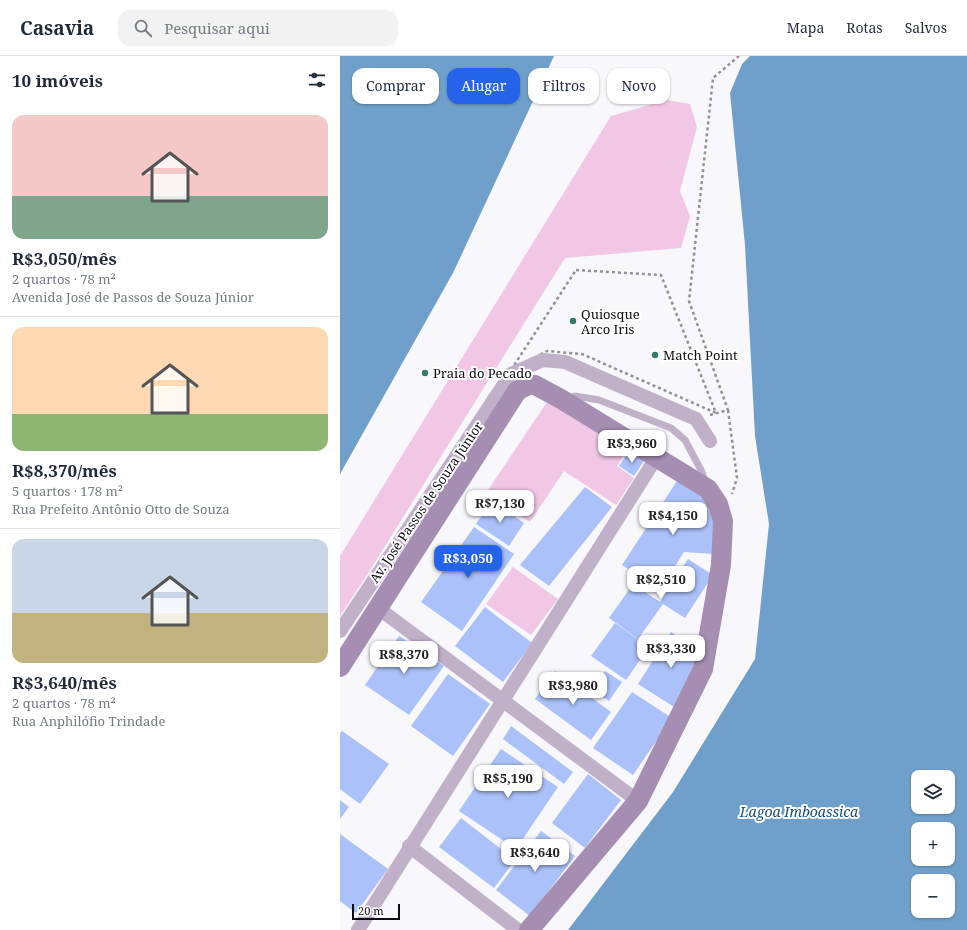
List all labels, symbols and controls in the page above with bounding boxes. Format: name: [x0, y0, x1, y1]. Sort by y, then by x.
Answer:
search box: [118, 10, 398, 46]
text: Casavia: [20, 15, 94, 41]
icon: search: [132, 17, 154, 39]
text: Pesquisar aqui: [164, 18, 270, 38]
text: Mapa: [787, 18, 824, 37]
text: Rotas: [846, 18, 883, 37]
text: Salvos: [905, 18, 947, 37]
chip: Comprar: [352, 68, 439, 104]
chip: Alugar: [447, 68, 520, 104]
chip: Filtros: [528, 68, 599, 104]
chip: Novo: [607, 68, 670, 104]
text: 10 imóveis: [12, 69, 103, 92]
icon: filters: [306, 69, 328, 91]
icon: home: [134, 141, 206, 213]
text: R$3,050/mês: [12, 247, 117, 270]
text: 2 quartos · 78 m²: [12, 270, 116, 288]
text: Avenida José de Passos de Souza Júnior: [12, 288, 254, 306]
place label: Quiosque Arco Iris: [581, 305, 640, 338]
marker: Quiosque Arco Iris: [568, 316, 578, 326]
place label: Match Point: [663, 346, 738, 364]
marker: Match Point: [650, 350, 660, 360]
icon: home: [134, 353, 206, 425]
place label: Praia do Pecado: [433, 364, 532, 382]
marker: Praia do Pecado: [420, 368, 430, 378]
street label: Av. José Passos de Souza Júnior: [365, 418, 487, 586]
pin: R$3,960: [595, 430, 669, 464]
text: R$3,960: [607, 434, 657, 452]
text: R$8,370/mês: [12, 459, 117, 482]
text: 5 quartos · 178 m²: [12, 482, 123, 500]
pin: R$7,130: [463, 490, 537, 524]
text: R$7,130: [475, 494, 525, 512]
text: Rua Prefeito Antônio Otto de Souza: [12, 500, 230, 518]
pin: R$4,150: [636, 502, 710, 536]
text: R$4,150: [648, 506, 698, 524]
pin: R$3,050: [431, 545, 505, 579]
text: R$3,050: [443, 549, 493, 567]
icon: home: [134, 565, 206, 637]
pin: R$2,510: [624, 566, 698, 600]
text: R$2,510: [636, 570, 686, 588]
pin: R$3,330: [634, 635, 708, 669]
text: R$3,330: [646, 639, 696, 657]
pin: R$8,370: [367, 641, 441, 675]
text: R$8,370: [379, 645, 429, 663]
text: R$3,640/mês: [12, 671, 117, 694]
pin: R$3,980: [536, 672, 610, 706]
text: R$3,980: [548, 676, 598, 694]
text: 2 quartos · 78 m²: [12, 694, 116, 712]
text: Rua Anphilófio Trindade: [12, 712, 165, 730]
pin: R$5,190: [471, 765, 545, 799]
text: R$5,190: [483, 769, 533, 787]
map controls: [911, 770, 955, 918]
button: layers: [911, 770, 955, 814]
water label: Lagoa Imboassica: [739, 802, 859, 821]
button: +: [911, 822, 955, 866]
pin: R$3,640: [498, 839, 572, 873]
text: R$3,640: [510, 843, 560, 861]
button: −: [911, 874, 955, 918]
scale bar: [352, 902, 400, 921]
text: 20 m: [358, 903, 384, 918]

